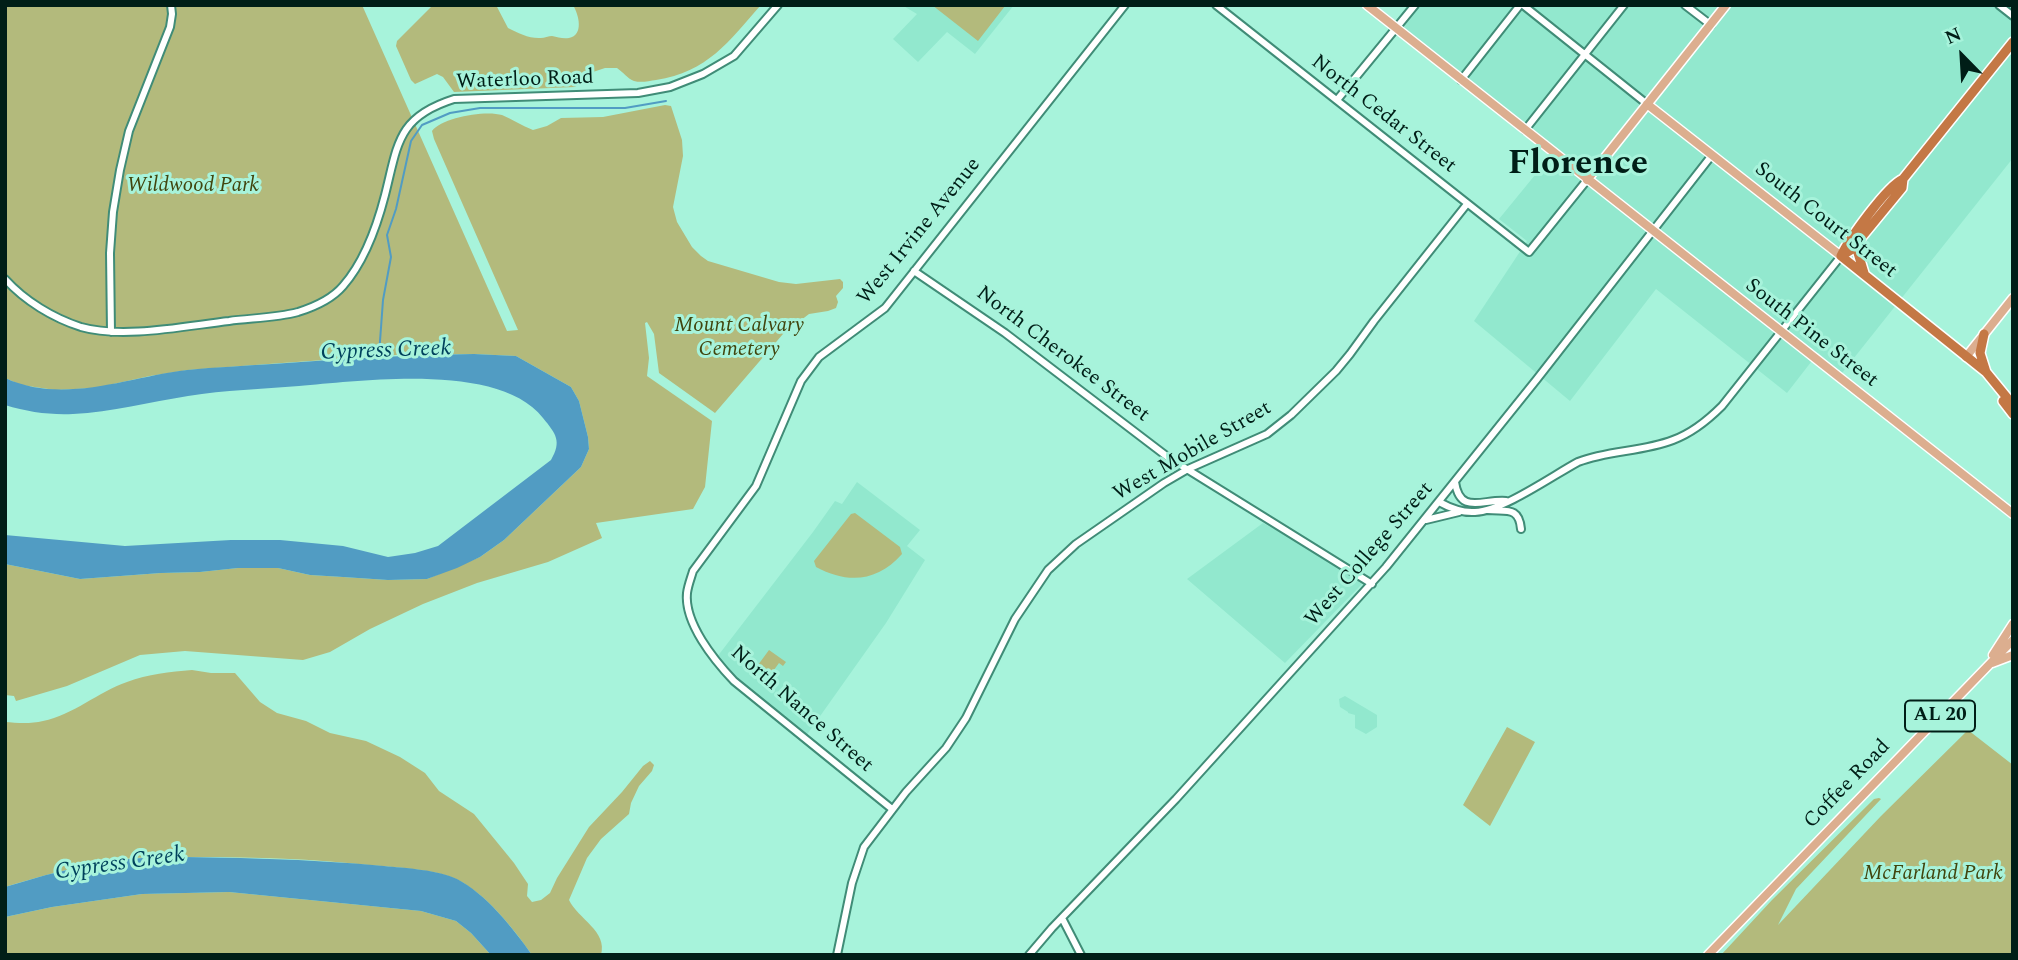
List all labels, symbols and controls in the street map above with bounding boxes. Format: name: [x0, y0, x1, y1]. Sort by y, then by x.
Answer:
text: N: [1940, 20, 1966, 53]
north arrow: [1927, 21, 1997, 91]
street label: North Cedar Street: [1305, 50, 1461, 180]
street label: Waterloo Road: [456, 66, 594, 96]
district label: Florence: [1508, 145, 1648, 187]
street label: West Irvine Avenue: [853, 153, 987, 311]
street label: South Court Street: [1749, 157, 1901, 285]
park label: Wildwood Park: [127, 174, 259, 200]
street label: South Pine Street: [1739, 274, 1883, 394]
street label: North Cherokee Street: [970, 282, 1154, 428]
park label: Mount Calvary Cemetery: [674, 314, 804, 364]
water label: Cypress Creek: [320, 336, 452, 368]
street label: West Mobile Street: [1109, 397, 1277, 507]
street label: West College Street: [1301, 478, 1439, 632]
street label: North Nance Street: [724, 641, 878, 779]
road number: AL 20: [1905, 701, 1975, 732]
street label: Coffee Road: [1799, 735, 1897, 835]
water label: Cypress Creek: [53, 842, 187, 888]
park label: McFarland Park: [1863, 862, 2003, 888]

